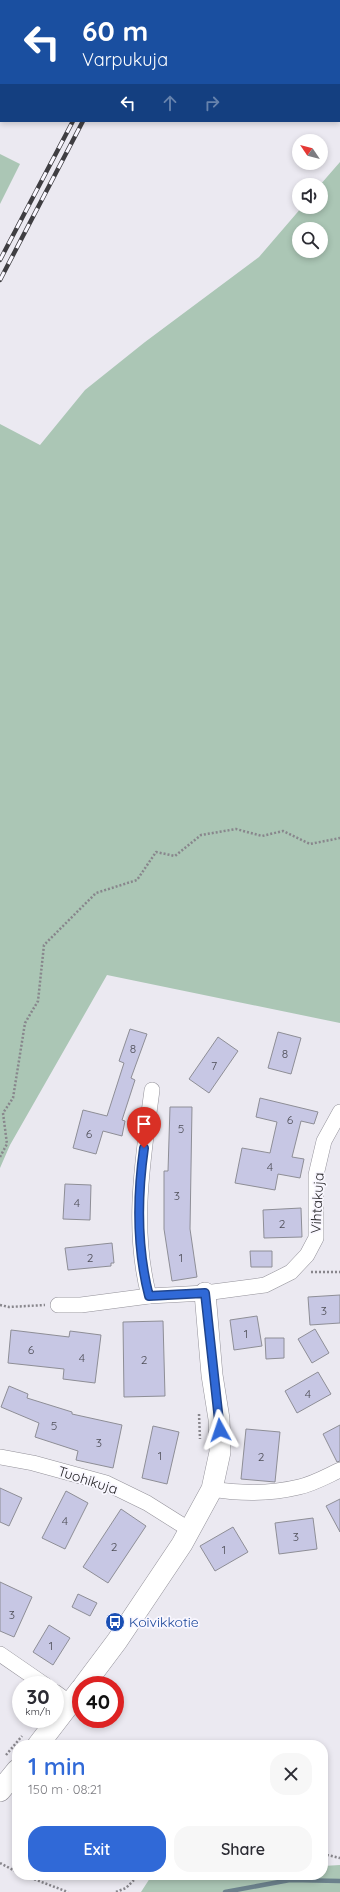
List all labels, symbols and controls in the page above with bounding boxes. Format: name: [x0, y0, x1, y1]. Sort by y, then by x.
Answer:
text: 60 m: [82, 13, 148, 48]
icon: left: [16, 16, 68, 68]
text: Varpukuja: [82, 48, 168, 71]
icon: left: [117, 92, 139, 114]
icon: ahead: [159, 92, 181, 114]
icon: right: [201, 92, 223, 114]
north arrow: [292, 134, 328, 170]
map controls: [292, 134, 328, 258]
button: sound: [292, 178, 328, 214]
button: search: [292, 222, 328, 258]
house number: 8: [130, 1041, 136, 1056]
house number: 8: [282, 1046, 288, 1061]
house number: 7: [211, 1058, 217, 1073]
pin: [127, 1107, 161, 1148]
house number: 6: [287, 1112, 294, 1127]
icon: arrive: [133, 1113, 155, 1135]
house number: 5: [178, 1121, 184, 1136]
house number: 6: [86, 1126, 93, 1141]
house number: 4: [267, 1159, 273, 1174]
street label: Vihtakuja: [306, 1172, 328, 1234]
house number: 3: [174, 1188, 180, 1203]
house number: 4: [74, 1195, 80, 1210]
house number: 2: [279, 1216, 286, 1231]
house number: 2: [87, 1250, 94, 1265]
house number: 1: [179, 1250, 183, 1265]
house number: 3: [321, 1303, 327, 1318]
house number: 1: [244, 1326, 248, 1341]
house number: 6: [28, 1342, 35, 1357]
house number: 4: [79, 1350, 85, 1365]
house number: 2: [141, 1352, 148, 1367]
house number: 4: [305, 1386, 311, 1401]
position arrow: [199, 1409, 241, 1451]
house number: 5: [51, 1418, 57, 1433]
house number: 3: [96, 1435, 102, 1450]
house number: 1: [158, 1448, 162, 1463]
house number: 2: [258, 1449, 265, 1464]
street label: Tuohikuja: [56, 1462, 120, 1498]
house number: 4: [62, 1513, 68, 1528]
house number: 3: [293, 1529, 299, 1544]
house number: 2: [111, 1539, 118, 1554]
house number: 1: [222, 1542, 226, 1557]
house number: 3: [9, 1607, 15, 1622]
bus stop icon: Koivikkotie: [104, 1611, 126, 1633]
place label: Koivikkotie: [129, 1613, 199, 1631]
house number: 1: [49, 1638, 53, 1653]
speed limit sign: 40: [72, 1676, 124, 1728]
text: 30: [26, 1684, 50, 1709]
text: km/h: [25, 1705, 51, 1718]
text: 1 min: [28, 1751, 86, 1781]
button: close: [270, 1753, 312, 1795]
text: 150 m · 08:21: [28, 1781, 102, 1797]
button: Exit: [28, 1826, 166, 1872]
button: Share: [174, 1826, 312, 1872]

